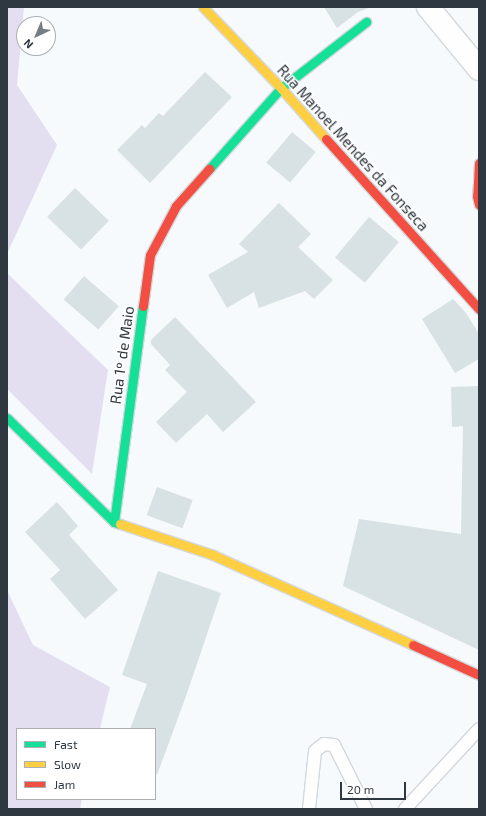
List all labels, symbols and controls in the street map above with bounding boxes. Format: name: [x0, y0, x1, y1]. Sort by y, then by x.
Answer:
north arrow: [16, 16, 56, 56]
text: N: [21, 37, 35, 52]
street label: Rua Manoel Mendes da Fonseca: [273, 61, 433, 235]
street label: Rua 1º de Maio: [106, 305, 138, 405]
legend: [16, 728, 156, 800]
text: Fast: [54, 737, 77, 751]
text: Slow: [54, 757, 81, 771]
scale bar: [342, 774, 408, 800]
text: Jam: [54, 777, 75, 791]
text: 20 m: [347, 782, 374, 796]

